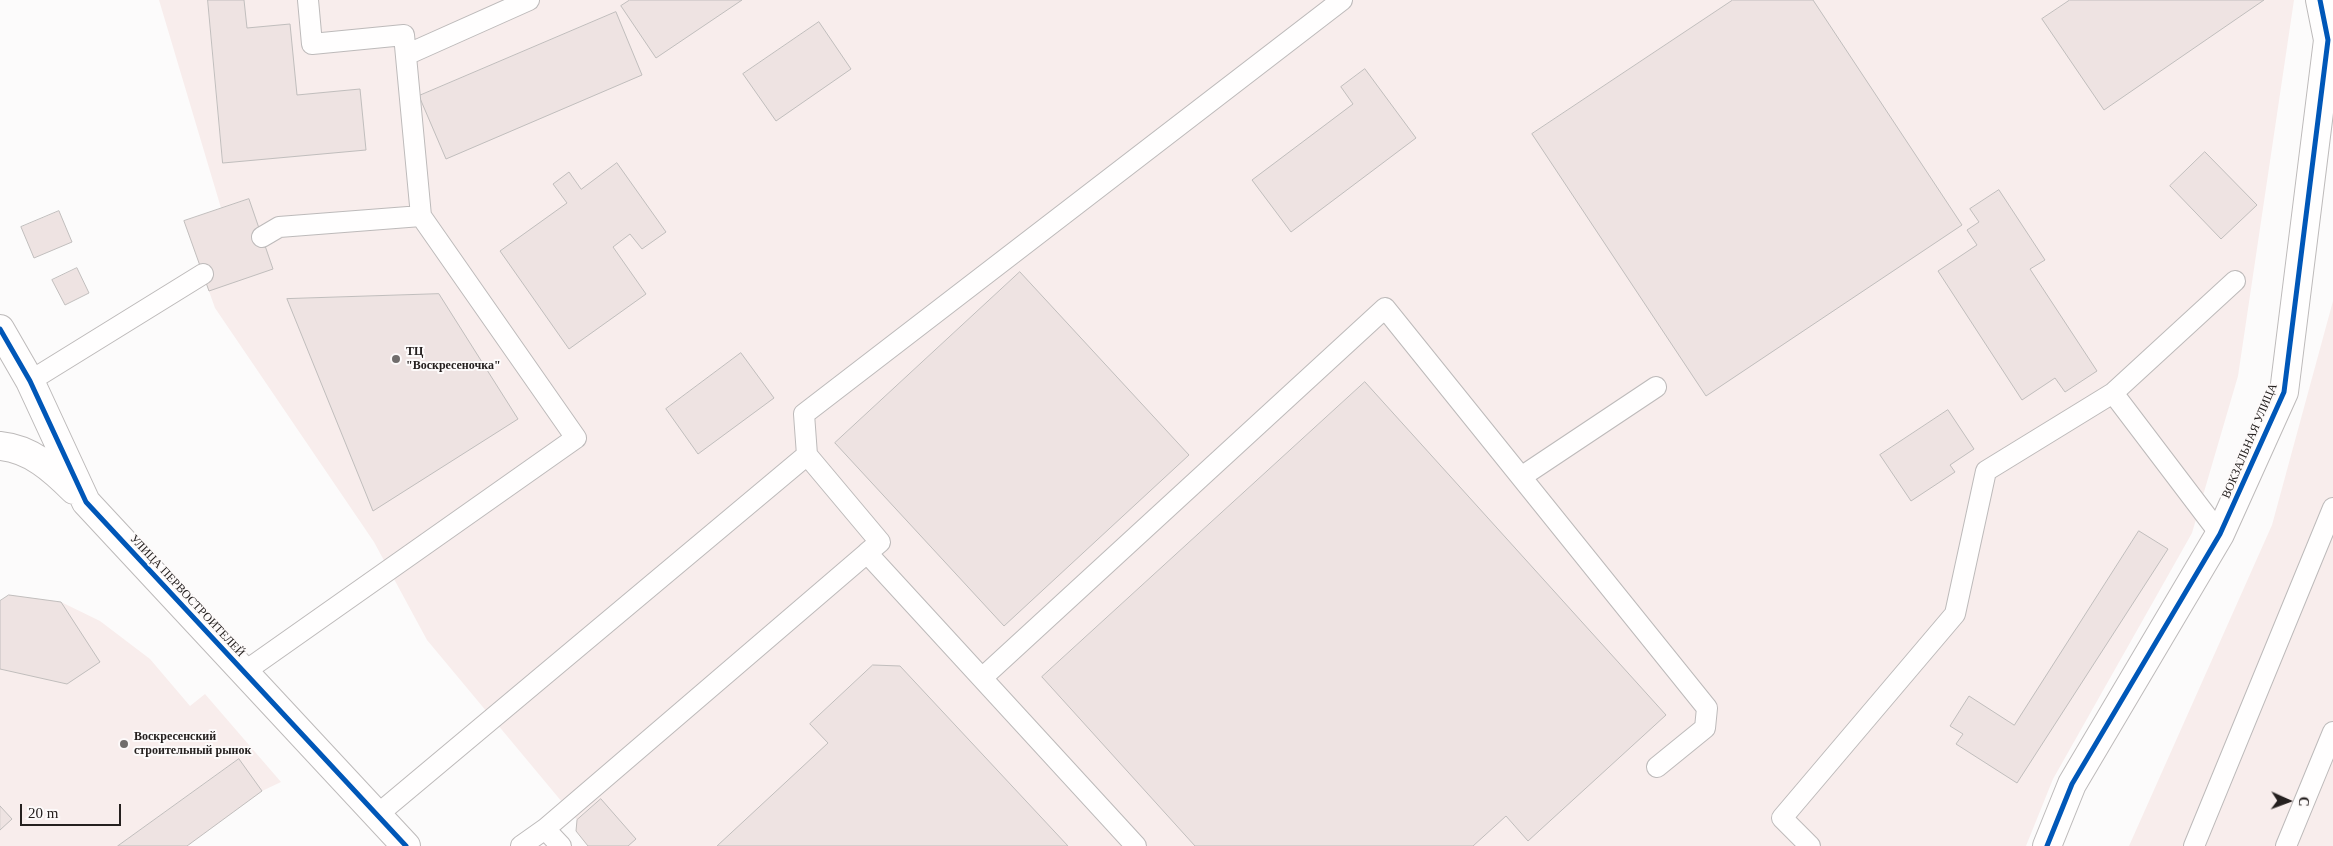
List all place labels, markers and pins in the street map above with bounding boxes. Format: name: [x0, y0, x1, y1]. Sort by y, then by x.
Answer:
place label: ТЦ "Воскресеночка": [406, 345, 501, 373]
marker: ТЦ "Воскресеночка": [390, 353, 402, 365]
place label: Воскресенский строительный рынок: [134, 730, 251, 758]
marker: Воскресенский строительный рынок: [118, 738, 130, 750]

